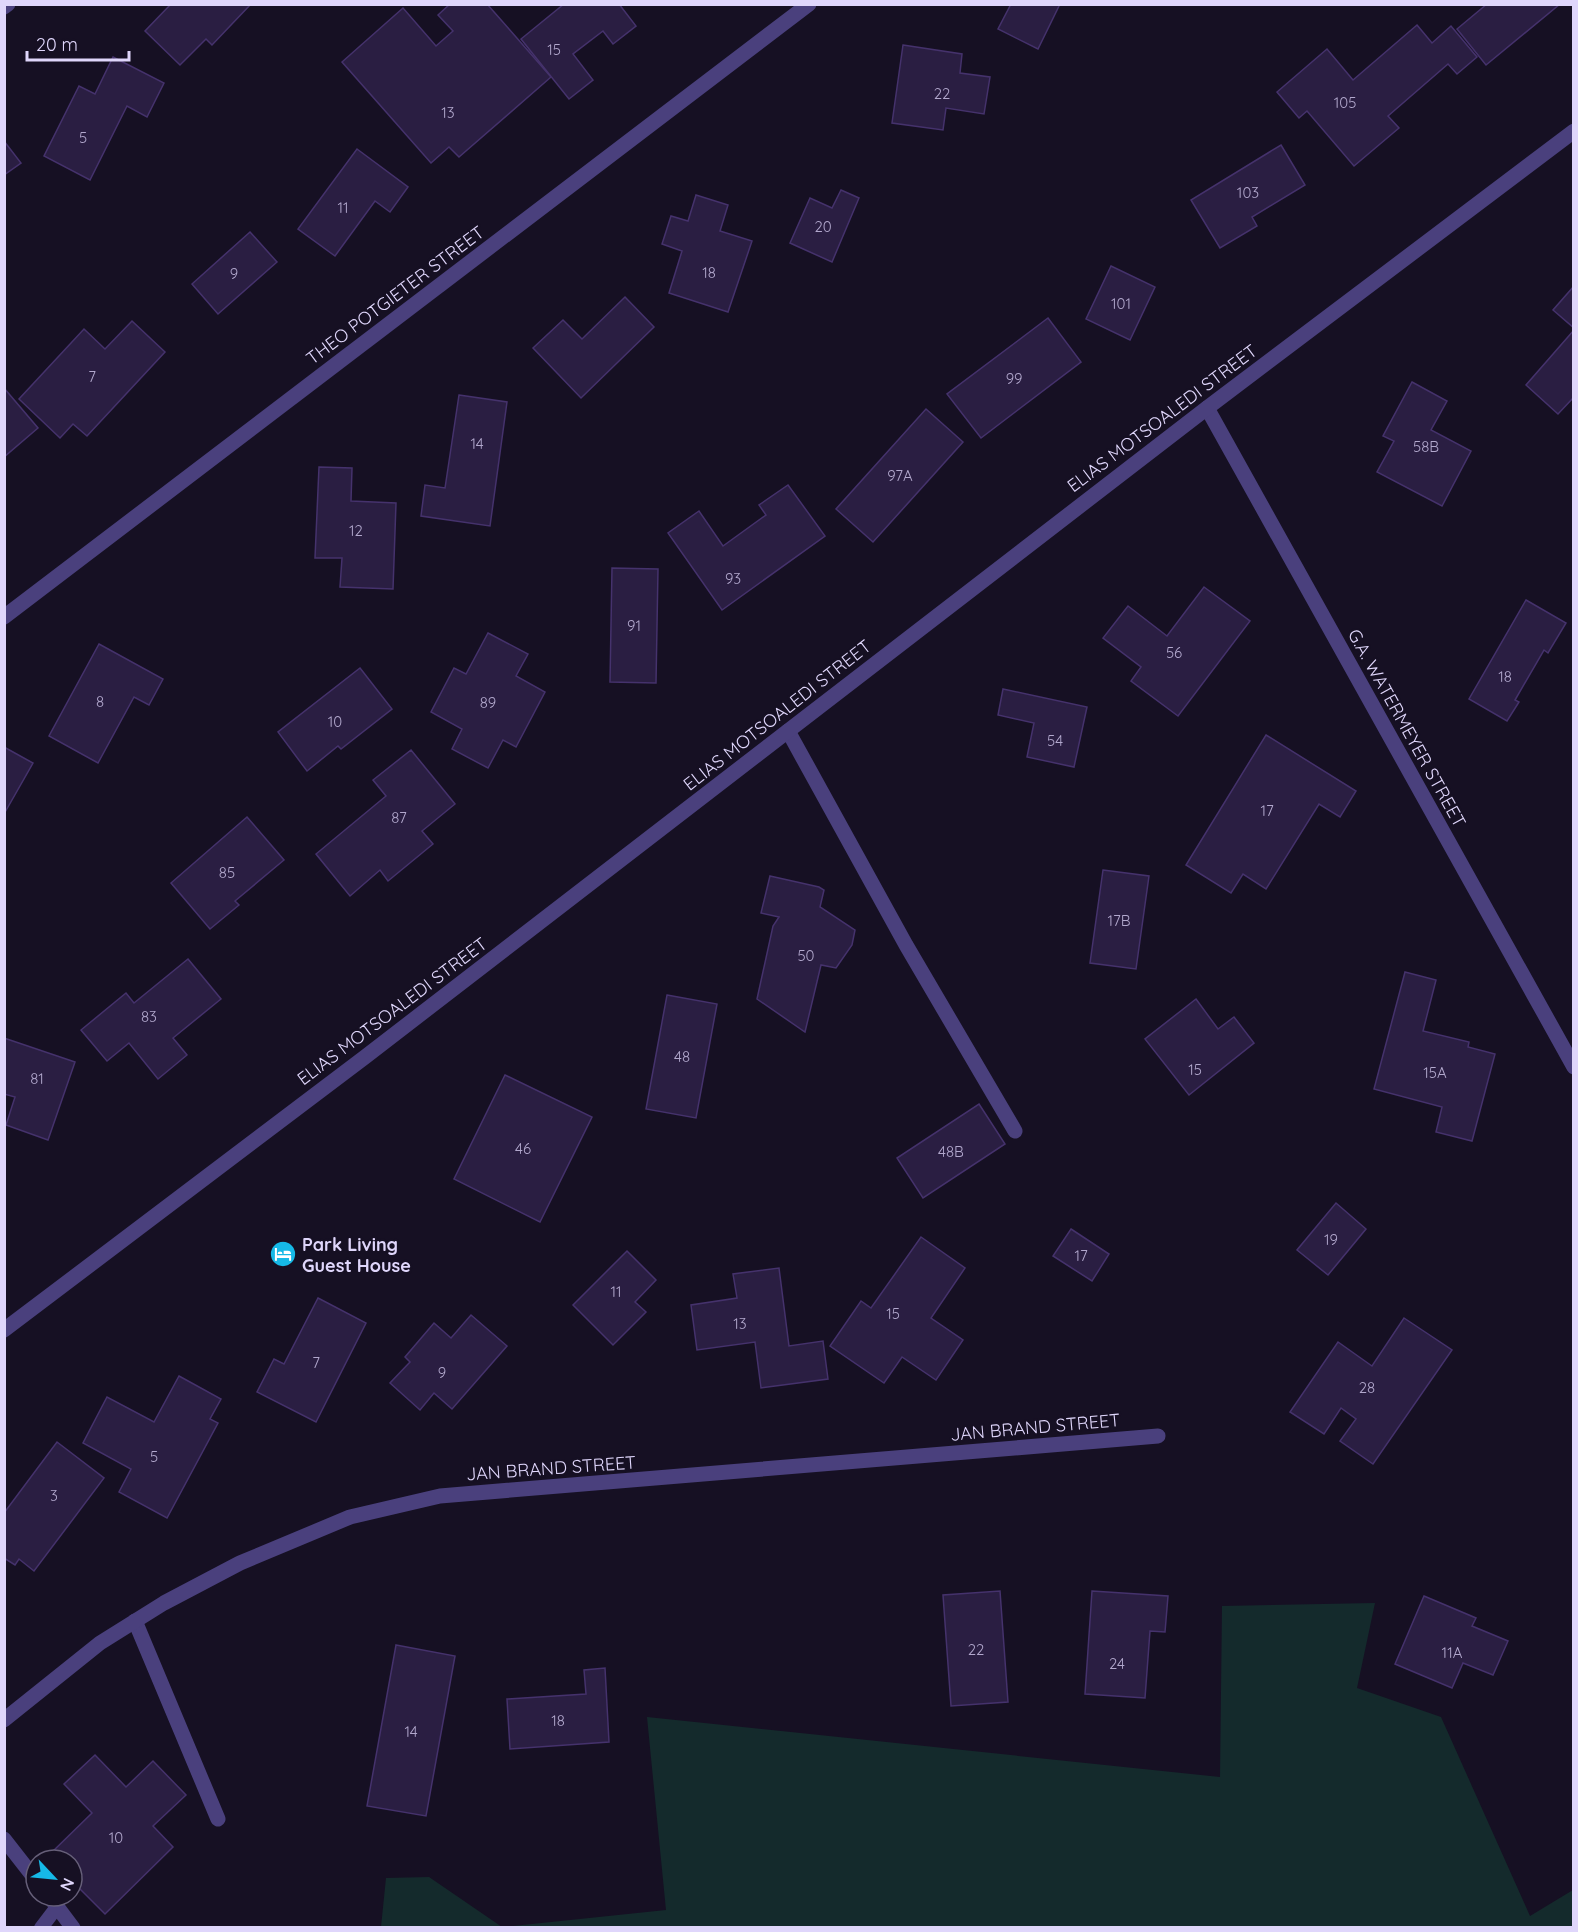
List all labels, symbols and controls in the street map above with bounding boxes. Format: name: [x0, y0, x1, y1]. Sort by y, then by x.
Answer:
scale bar: [27, 24, 129, 62]
text: 20 m: [36, 33, 78, 56]
house number: 15: [547, 40, 561, 59]
house number: 22: [934, 84, 950, 103]
house number: 105: [1334, 93, 1356, 112]
house number: 13: [441, 103, 455, 122]
house number: 5: [79, 128, 87, 147]
house number: 103: [1237, 183, 1259, 202]
house number: 11: [337, 198, 349, 217]
house number: 20: [814, 217, 832, 236]
street label: THEO POTGIETER STREET: [301, 220, 489, 370]
house number: 18: [702, 263, 716, 282]
house number: 9: [230, 264, 238, 283]
house number: 101: [1111, 294, 1131, 313]
street label: ELIAS MOTSOALEDI STREET: [1062, 339, 1262, 497]
house number: 7: [88, 367, 96, 386]
house number: 99: [1006, 369, 1022, 388]
house number: 14: [470, 434, 484, 453]
house number: 58B: [1413, 437, 1439, 456]
house number: 97A: [887, 466, 913, 485]
house number: 12: [349, 521, 363, 540]
house number: 93: [725, 569, 741, 588]
house number: 91: [627, 616, 641, 635]
street label: G.A. WATERMEYER STREET: [1343, 625, 1471, 831]
street label: ELIAS MOTSOALEDI STREET: [678, 634, 876, 796]
house number: 56: [1166, 643, 1182, 662]
house number: 18: [1498, 667, 1512, 686]
house number: 8: [96, 692, 104, 711]
house number: 89: [480, 693, 496, 712]
house number: 10: [328, 712, 342, 731]
house number: 54: [1047, 731, 1063, 750]
house number: 17: [1260, 801, 1274, 820]
house number: 87: [391, 808, 407, 827]
house number: 85: [219, 863, 235, 882]
house number: 17B: [1107, 911, 1131, 930]
street label: ELIAS MOTSOALEDI STREET: [292, 932, 492, 1090]
house number: 50: [797, 946, 815, 965]
house number: 83: [141, 1007, 157, 1026]
house number: 48: [674, 1047, 690, 1066]
house number: 15: [1188, 1060, 1202, 1079]
house number: 15A: [1423, 1063, 1447, 1082]
house number: 81: [30, 1069, 44, 1088]
house number: 46: [515, 1139, 531, 1158]
house number: 48B: [938, 1142, 964, 1161]
house number: 19: [1324, 1230, 1338, 1249]
place label: Park Living Guest House: [302, 1233, 411, 1277]
hotel icon: Park Living Guest House: [268, 1239, 298, 1269]
house number: 17: [1074, 1246, 1088, 1265]
house number: 11: [610, 1282, 622, 1301]
house number: 15: [886, 1304, 900, 1323]
house number: 13: [733, 1314, 747, 1333]
house number: 7: [312, 1353, 320, 1372]
house number: 9: [438, 1363, 446, 1382]
house number: 28: [1359, 1378, 1375, 1397]
street label: JAN BRAND STREET: [949, 1408, 1121, 1446]
house number: 5: [150, 1447, 158, 1466]
street label: JAN BRAND STREET: [465, 1451, 637, 1485]
house number: 3: [50, 1486, 58, 1505]
house number: 22: [968, 1640, 984, 1659]
house number: 11A: [1442, 1643, 1463, 1662]
house number: 24: [1109, 1654, 1125, 1673]
house number: 18: [551, 1711, 565, 1730]
house number: 14: [404, 1722, 418, 1741]
house number: 10: [109, 1828, 123, 1847]
north arrow: [24, 1848, 84, 1908]
text: N: [56, 1875, 79, 1894]

